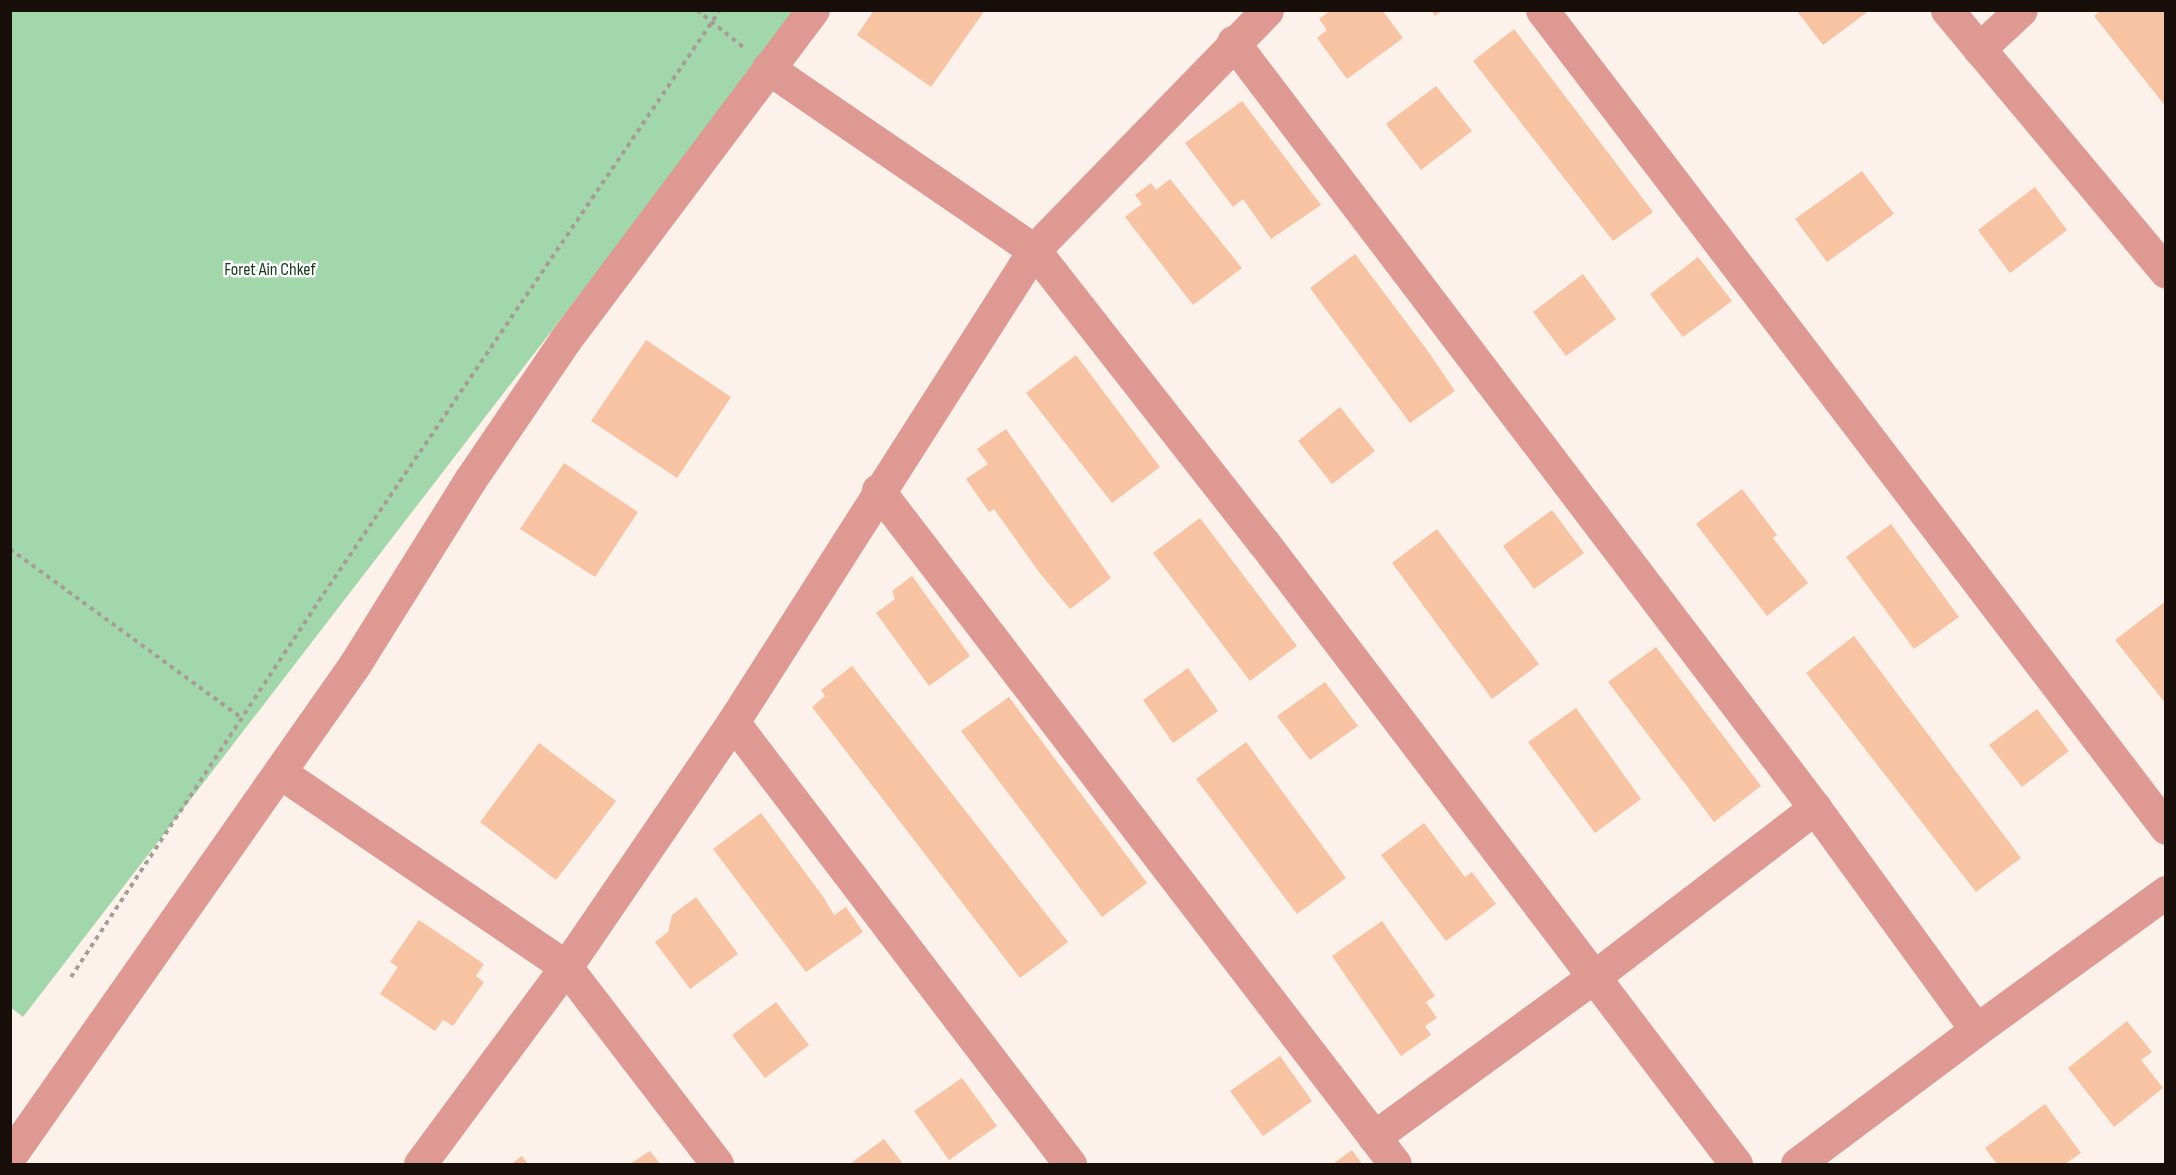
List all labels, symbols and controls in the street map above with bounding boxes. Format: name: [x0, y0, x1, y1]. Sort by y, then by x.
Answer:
park label: Foret Ain Chkef: [224, 259, 316, 281]

